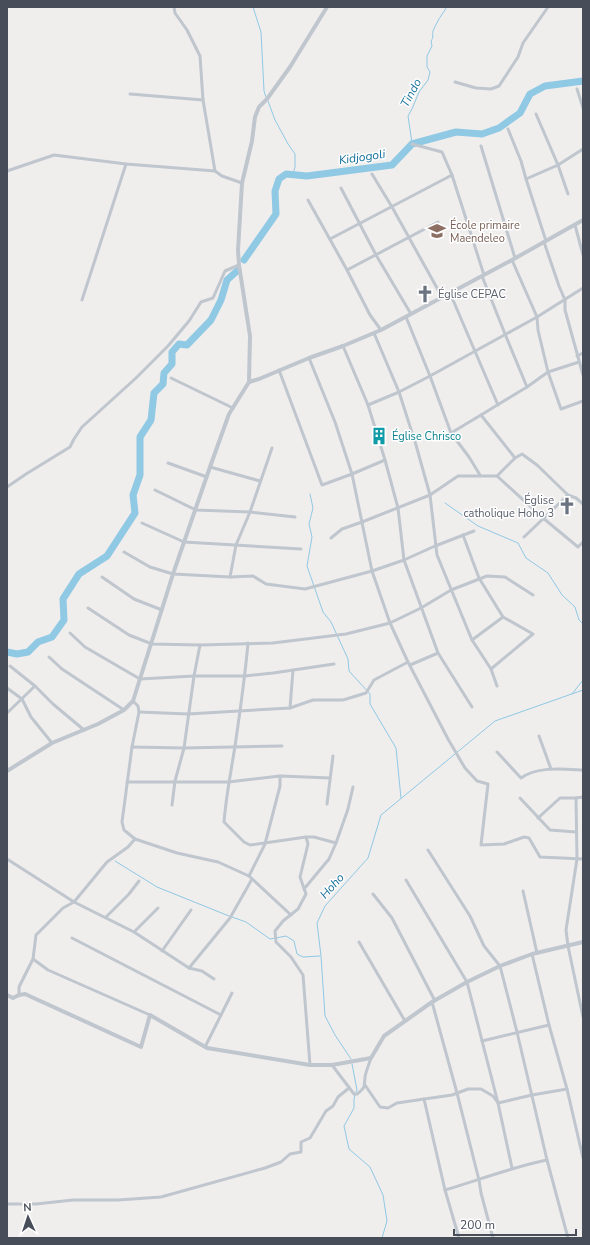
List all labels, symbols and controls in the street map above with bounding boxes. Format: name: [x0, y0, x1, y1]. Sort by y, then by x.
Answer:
water label: Tindo: [397, 75, 425, 110]
water label: Kidjogoli: [338, 146, 387, 168]
place label: École primaire Maendeleo: [450, 217, 520, 246]
school or university icon: École primaire Maendeleo: [427, 221, 447, 241]
church icon: Église CEPAC: [415, 284, 435, 304]
place label: Église CEPAC: [438, 286, 506, 302]
building icon: Église Chrisco: [369, 426, 389, 446]
place label: Église Chrisco: [392, 428, 461, 444]
place label: Église catholique Hoho 3: [464, 492, 554, 521]
church icon: Église catholique Hoho 3: [557, 496, 577, 516]
water label: Hoho: [316, 870, 348, 902]
north arrow: [8, 1197, 48, 1237]
text: N: [23, 1200, 32, 1215]
scale bar: [454, 1211, 576, 1237]
text: 200 m: [460, 1217, 495, 1233]

